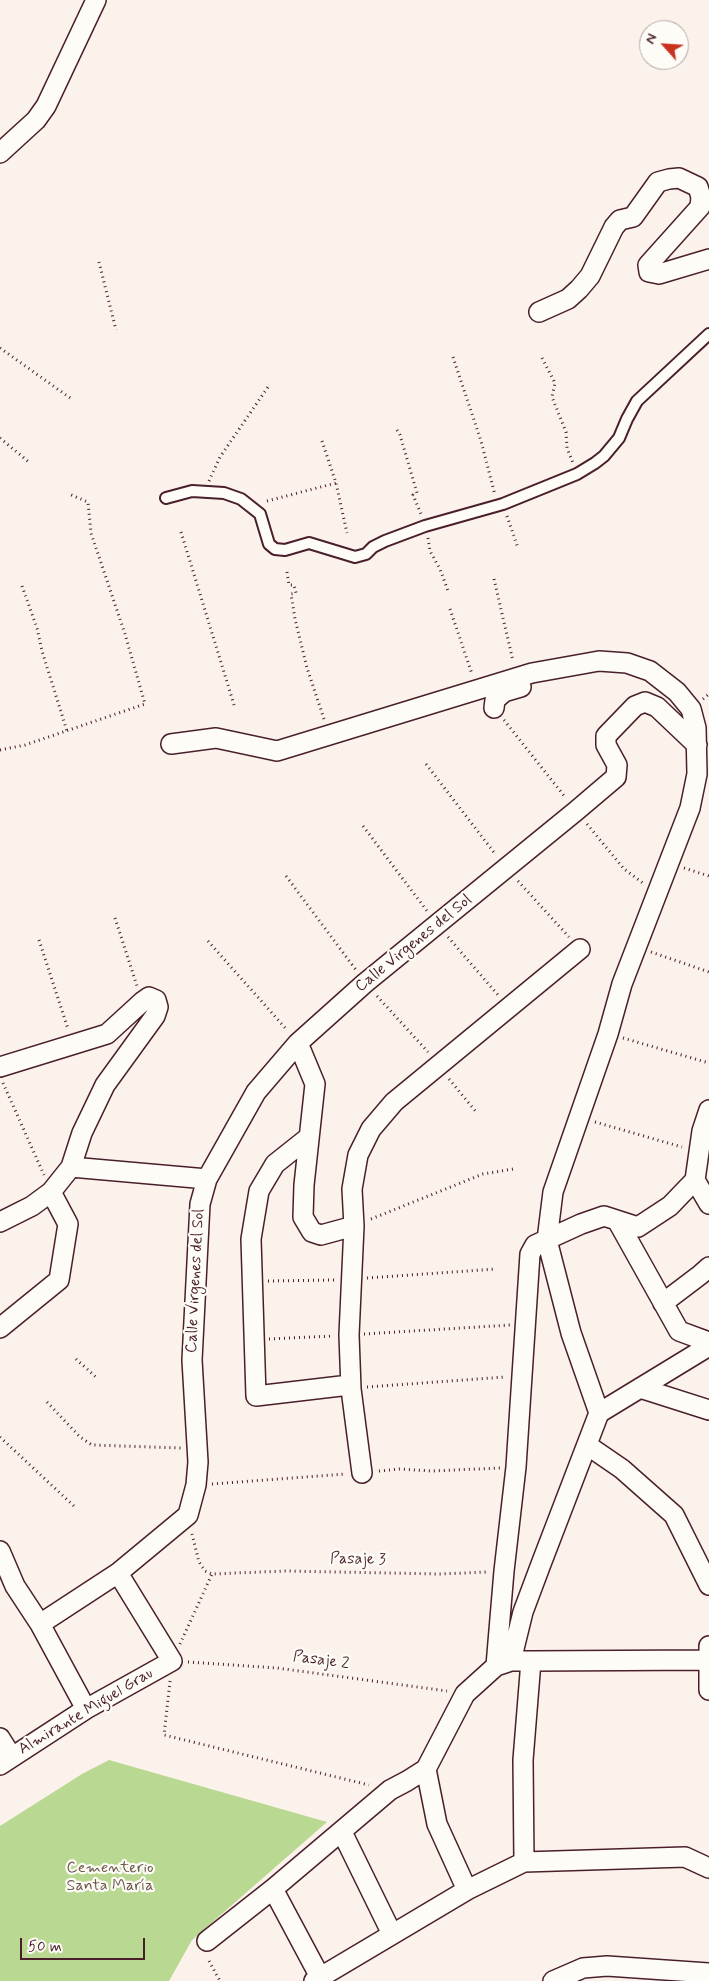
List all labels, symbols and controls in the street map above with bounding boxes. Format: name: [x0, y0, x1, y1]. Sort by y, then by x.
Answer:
north arrow: [639, 20, 689, 70]
text: N: [641, 31, 662, 47]
street label: Calle Virgenes del Sol: [352, 891, 476, 997]
street label: Calle Virgenes del Sol: [183, 1208, 209, 1354]
street label: Pasaje 3: [330, 1550, 386, 1570]
street label: Pasaje 2: [292, 1648, 350, 1674]
street label: Almirante Miguel Grau: [15, 1664, 157, 1760]
park label: Cementerio Santa María: [66, 1859, 154, 1897]
scale bar: [22, 1928, 148, 1960]
text: 50 m: [28, 1937, 62, 1957]

